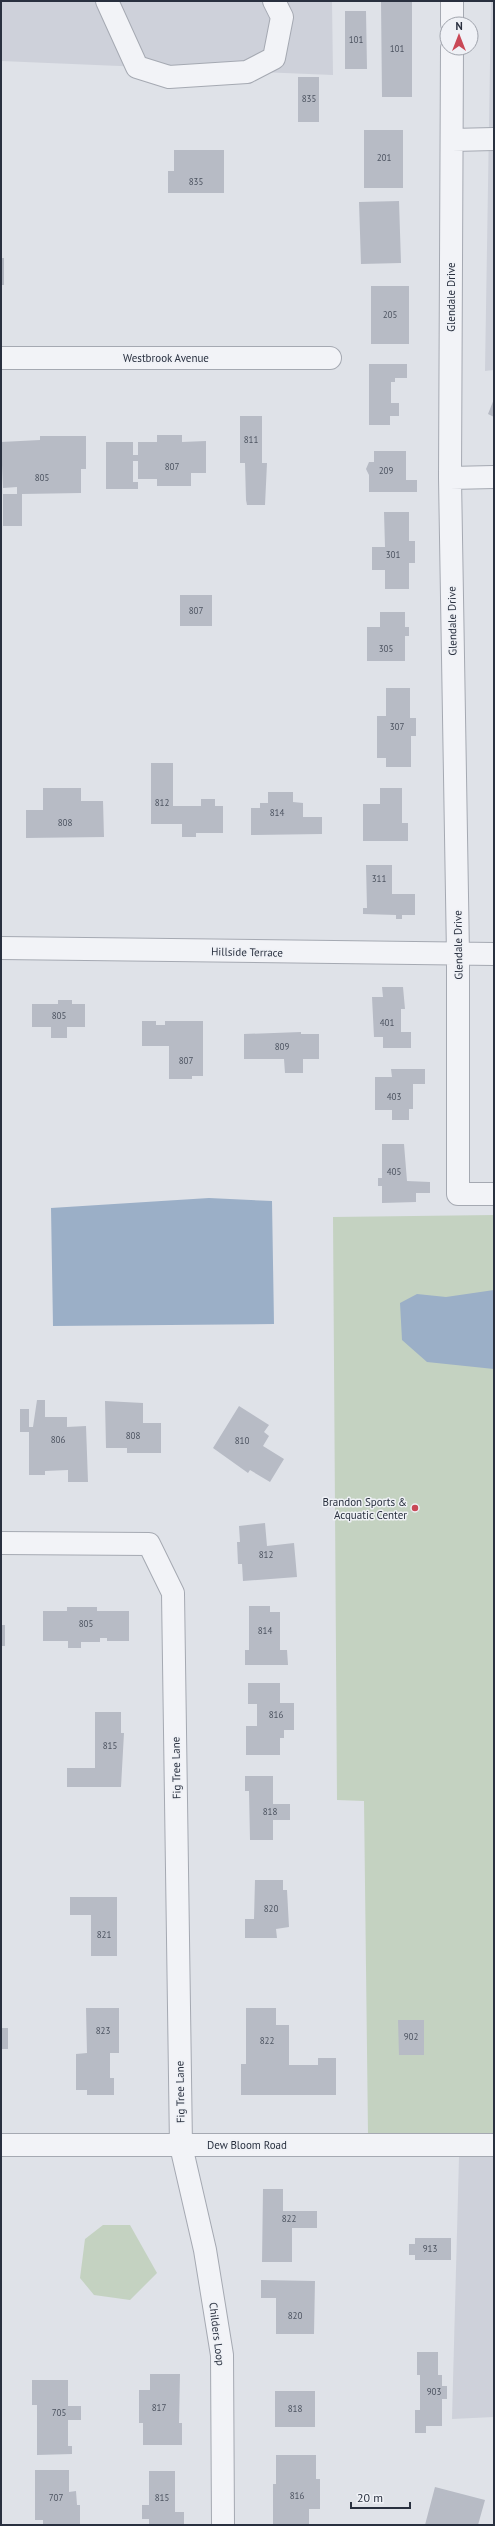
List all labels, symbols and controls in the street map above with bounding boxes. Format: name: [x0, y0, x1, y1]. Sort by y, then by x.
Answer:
north arrow: [439, 16, 479, 56]
text: N: [455, 19, 463, 33]
house number: 101: [349, 34, 363, 45]
house number: 101: [390, 43, 404, 54]
house number: 835: [302, 93, 316, 104]
house number: 201: [377, 152, 391, 163]
house number: 835: [189, 176, 203, 187]
street label: Glendale Drive: [444, 262, 458, 332]
house number: 205: [383, 309, 397, 320]
street label: Westbrook Avenue: [123, 351, 209, 365]
house number: 811: [244, 434, 258, 445]
house number: 807: [165, 461, 179, 472]
house number: 209: [379, 465, 393, 476]
house number: 805: [35, 472, 49, 483]
house number: 301: [386, 549, 400, 560]
street label: Glendale Drive: [444, 586, 460, 656]
house number: 807: [189, 605, 203, 616]
house number: 305: [379, 643, 393, 654]
house number: 307: [390, 721, 404, 732]
house number: 812: [155, 797, 169, 808]
house number: 814: [270, 807, 284, 818]
house number: 808: [58, 817, 72, 828]
house number: 311: [372, 873, 386, 884]
street label: Glendale Drive: [450, 910, 466, 980]
street label: Hillside Terrace: [211, 944, 284, 960]
house number: 805: [52, 1010, 66, 1021]
house number: 401: [380, 1017, 394, 1028]
house number: 809: [275, 1041, 289, 1052]
house number: 807: [179, 1055, 193, 1066]
house number: 403: [387, 1091, 401, 1102]
house number: 405: [387, 1166, 401, 1177]
house number: 808: [126, 1430, 140, 1441]
house number: 806: [51, 1434, 65, 1445]
house number: 810: [235, 1435, 249, 1446]
place label: Brandon Sports & Acquatic Center: [323, 1495, 407, 1522]
marker: Brandon Sports & Acquatic Center: [410, 1503, 420, 1513]
house number: 812: [259, 1549, 273, 1560]
house number: 805: [79, 1618, 93, 1629]
house number: 814: [258, 1625, 272, 1636]
house number: 816: [269, 1709, 283, 1720]
street label: Fig Tree Lane: [168, 1736, 184, 1799]
house number: 815: [103, 1740, 117, 1751]
house number: 818: [263, 1806, 277, 1817]
house number: 820: [264, 1903, 278, 1914]
house number: 821: [97, 1929, 111, 1940]
house number: 823: [96, 2025, 110, 2036]
house number: 902: [404, 2031, 418, 2042]
house number: 822: [260, 2035, 274, 2046]
street label: Fig Tree Lane: [172, 2060, 188, 2123]
street label: Dew Bloom Road: [207, 2138, 287, 2152]
house number: 822: [282, 2213, 296, 2224]
house number: 913: [423, 2243, 437, 2254]
street label: Childers Loop: [206, 2301, 228, 2367]
house number: 820: [288, 2310, 302, 2321]
house number: 903: [427, 2386, 441, 2397]
house number: 817: [152, 2402, 166, 2413]
house number: 818: [288, 2403, 302, 2414]
house number: 705: [52, 2407, 66, 2418]
scale bar: [351, 2484, 410, 2510]
house number: 816: [290, 2490, 304, 2501]
text: 20 m: [357, 2490, 383, 2505]
house number: 707: [49, 2492, 63, 2503]
house number: 815: [155, 2492, 169, 2503]

